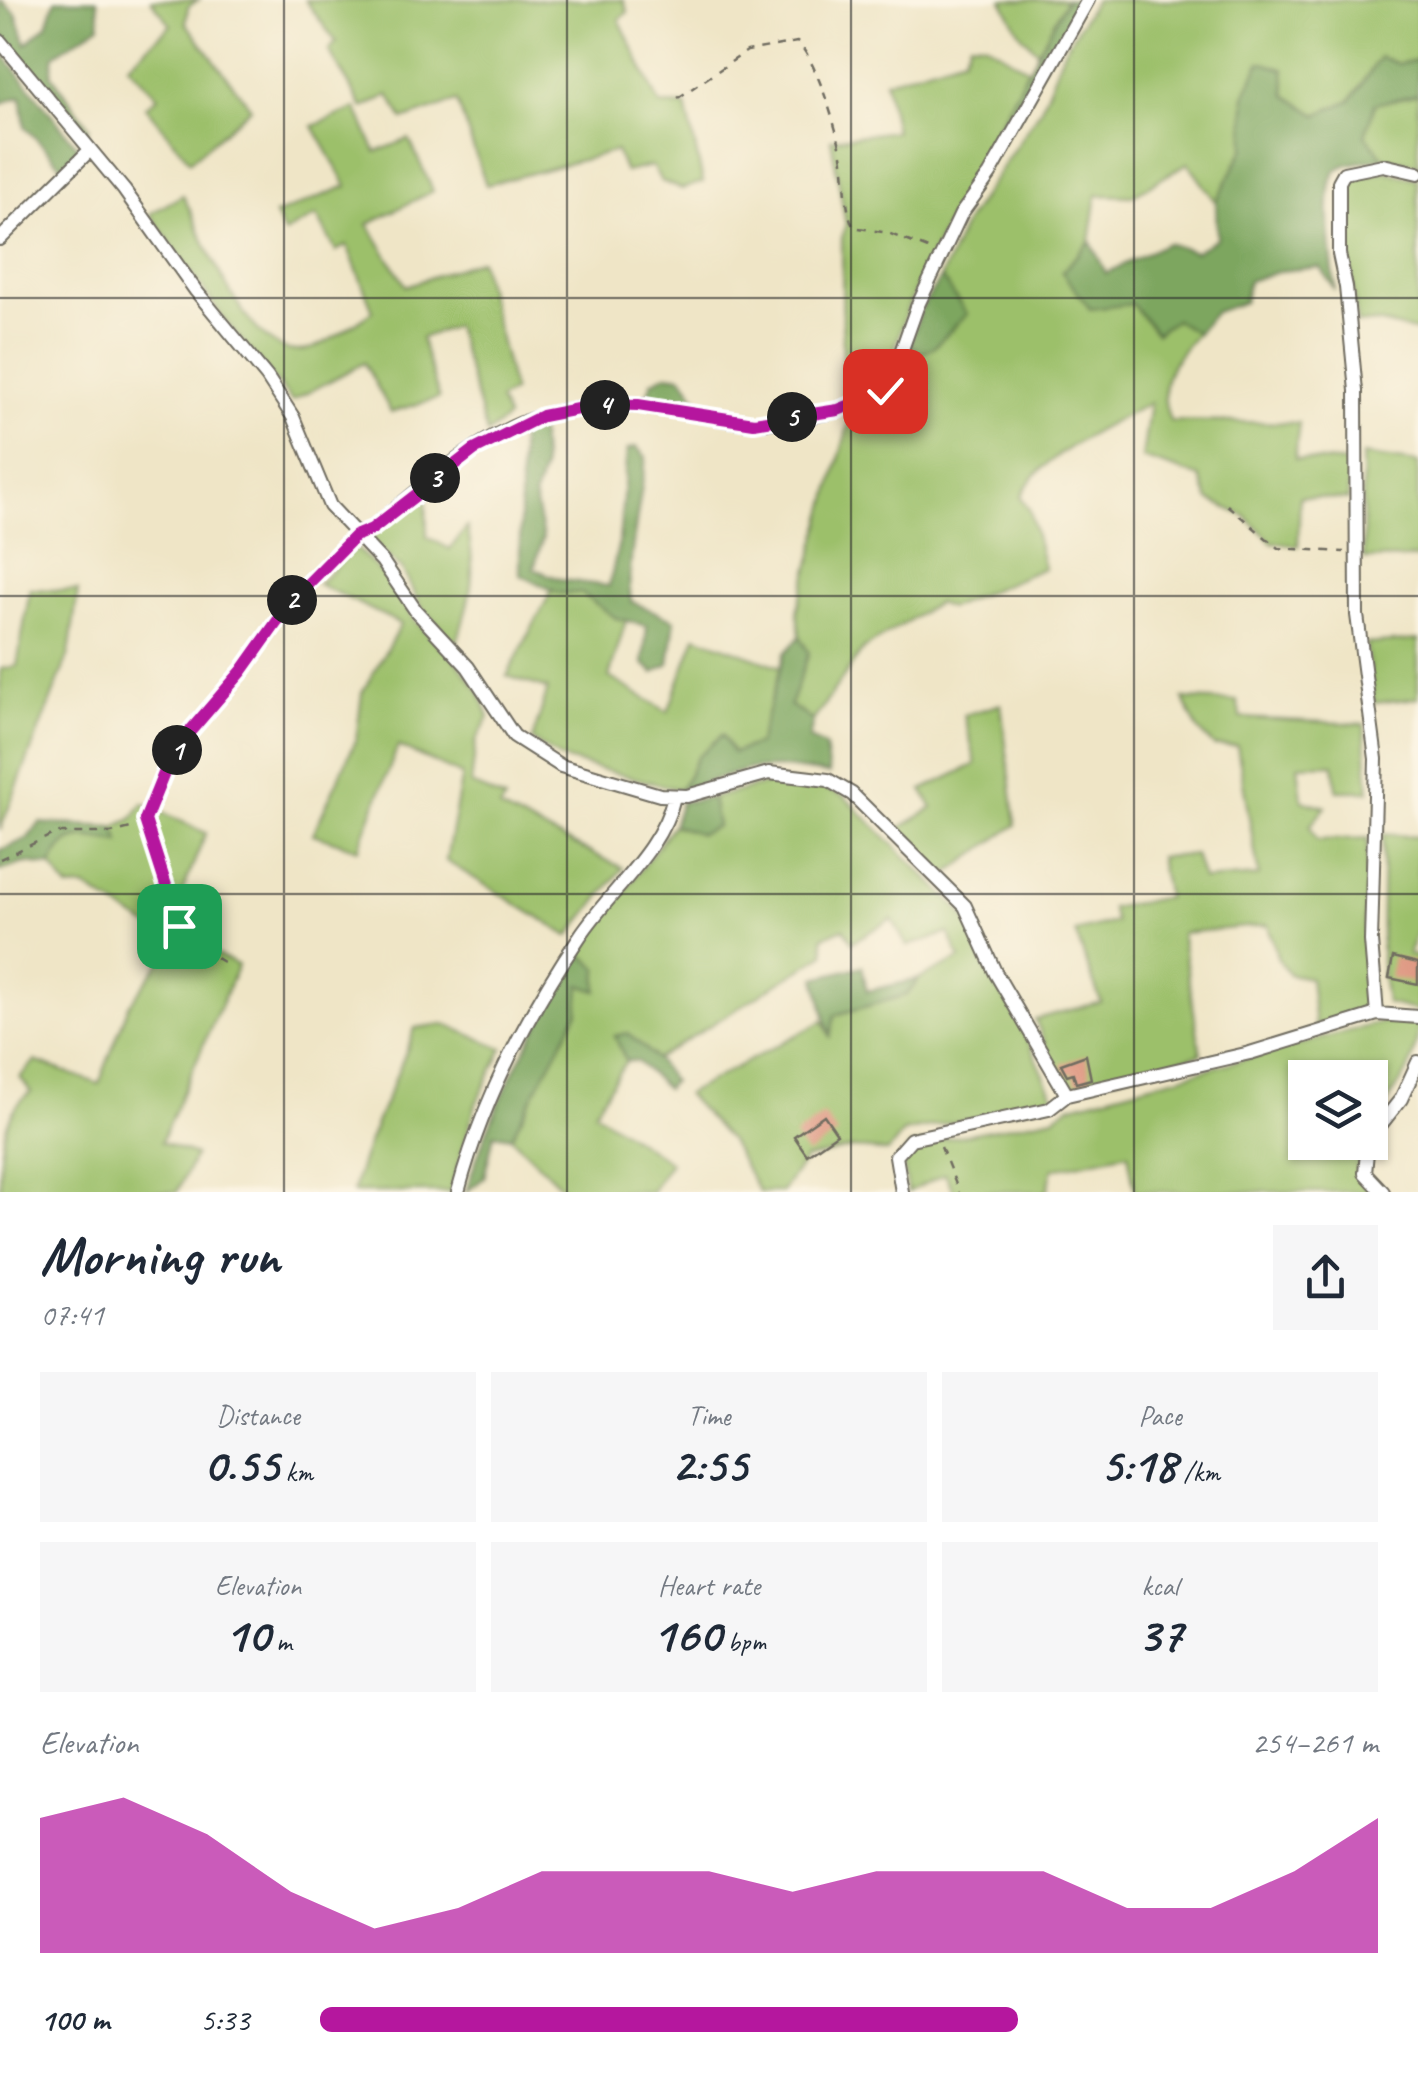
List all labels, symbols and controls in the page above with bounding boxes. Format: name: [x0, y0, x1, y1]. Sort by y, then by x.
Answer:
pin: [843, 349, 928, 434]
icon: check: [858, 364, 913, 419]
pin: 4: [580, 380, 630, 430]
text: 4: [599, 387, 611, 422]
pin: 5: [767, 392, 817, 442]
text: 5: [786, 399, 798, 434]
pin: 3: [410, 453, 460, 503]
text: 3: [429, 460, 441, 495]
pin: 2: [267, 575, 317, 625]
text: 2: [286, 582, 298, 617]
pin: 1: [152, 725, 202, 775]
text: 1: [171, 732, 183, 767]
pin: [137, 884, 222, 969]
icon: arrive: [152, 899, 207, 954]
map controls: [1288, 1060, 1388, 1160]
button: layers: [1288, 1060, 1388, 1160]
text: Morning run: [40, 1221, 280, 1291]
button: share: [1273, 1225, 1378, 1330]
text: 07:41: [40, 1294, 104, 1335]
text: Distance: [216, 1398, 300, 1433]
text: Time: [688, 1398, 730, 1433]
text: Pace: [1138, 1398, 1182, 1433]
text: 0.55: [203, 1433, 279, 1496]
text: 2:55: [671, 1433, 747, 1496]
text: 5:18: [1100, 1433, 1177, 1496]
text: km: [279, 1454, 313, 1489]
text: /km: [1177, 1454, 1220, 1489]
text: Elevation: [215, 1568, 301, 1603]
text: Heart rate: [658, 1568, 760, 1603]
text: kcal: [1141, 1568, 1179, 1603]
text: 10: [224, 1603, 269, 1666]
text: 160: [652, 1603, 721, 1666]
text: 37: [1138, 1603, 1182, 1666]
text: m: [269, 1624, 292, 1659]
text: bpm: [721, 1624, 766, 1659]
text: Elevation: [40, 1722, 138, 1763]
text: 254–261 m: [1252, 1722, 1378, 1763]
text: 100 m: [40, 1999, 109, 2040]
text: 5:33: [200, 1999, 250, 2040]

